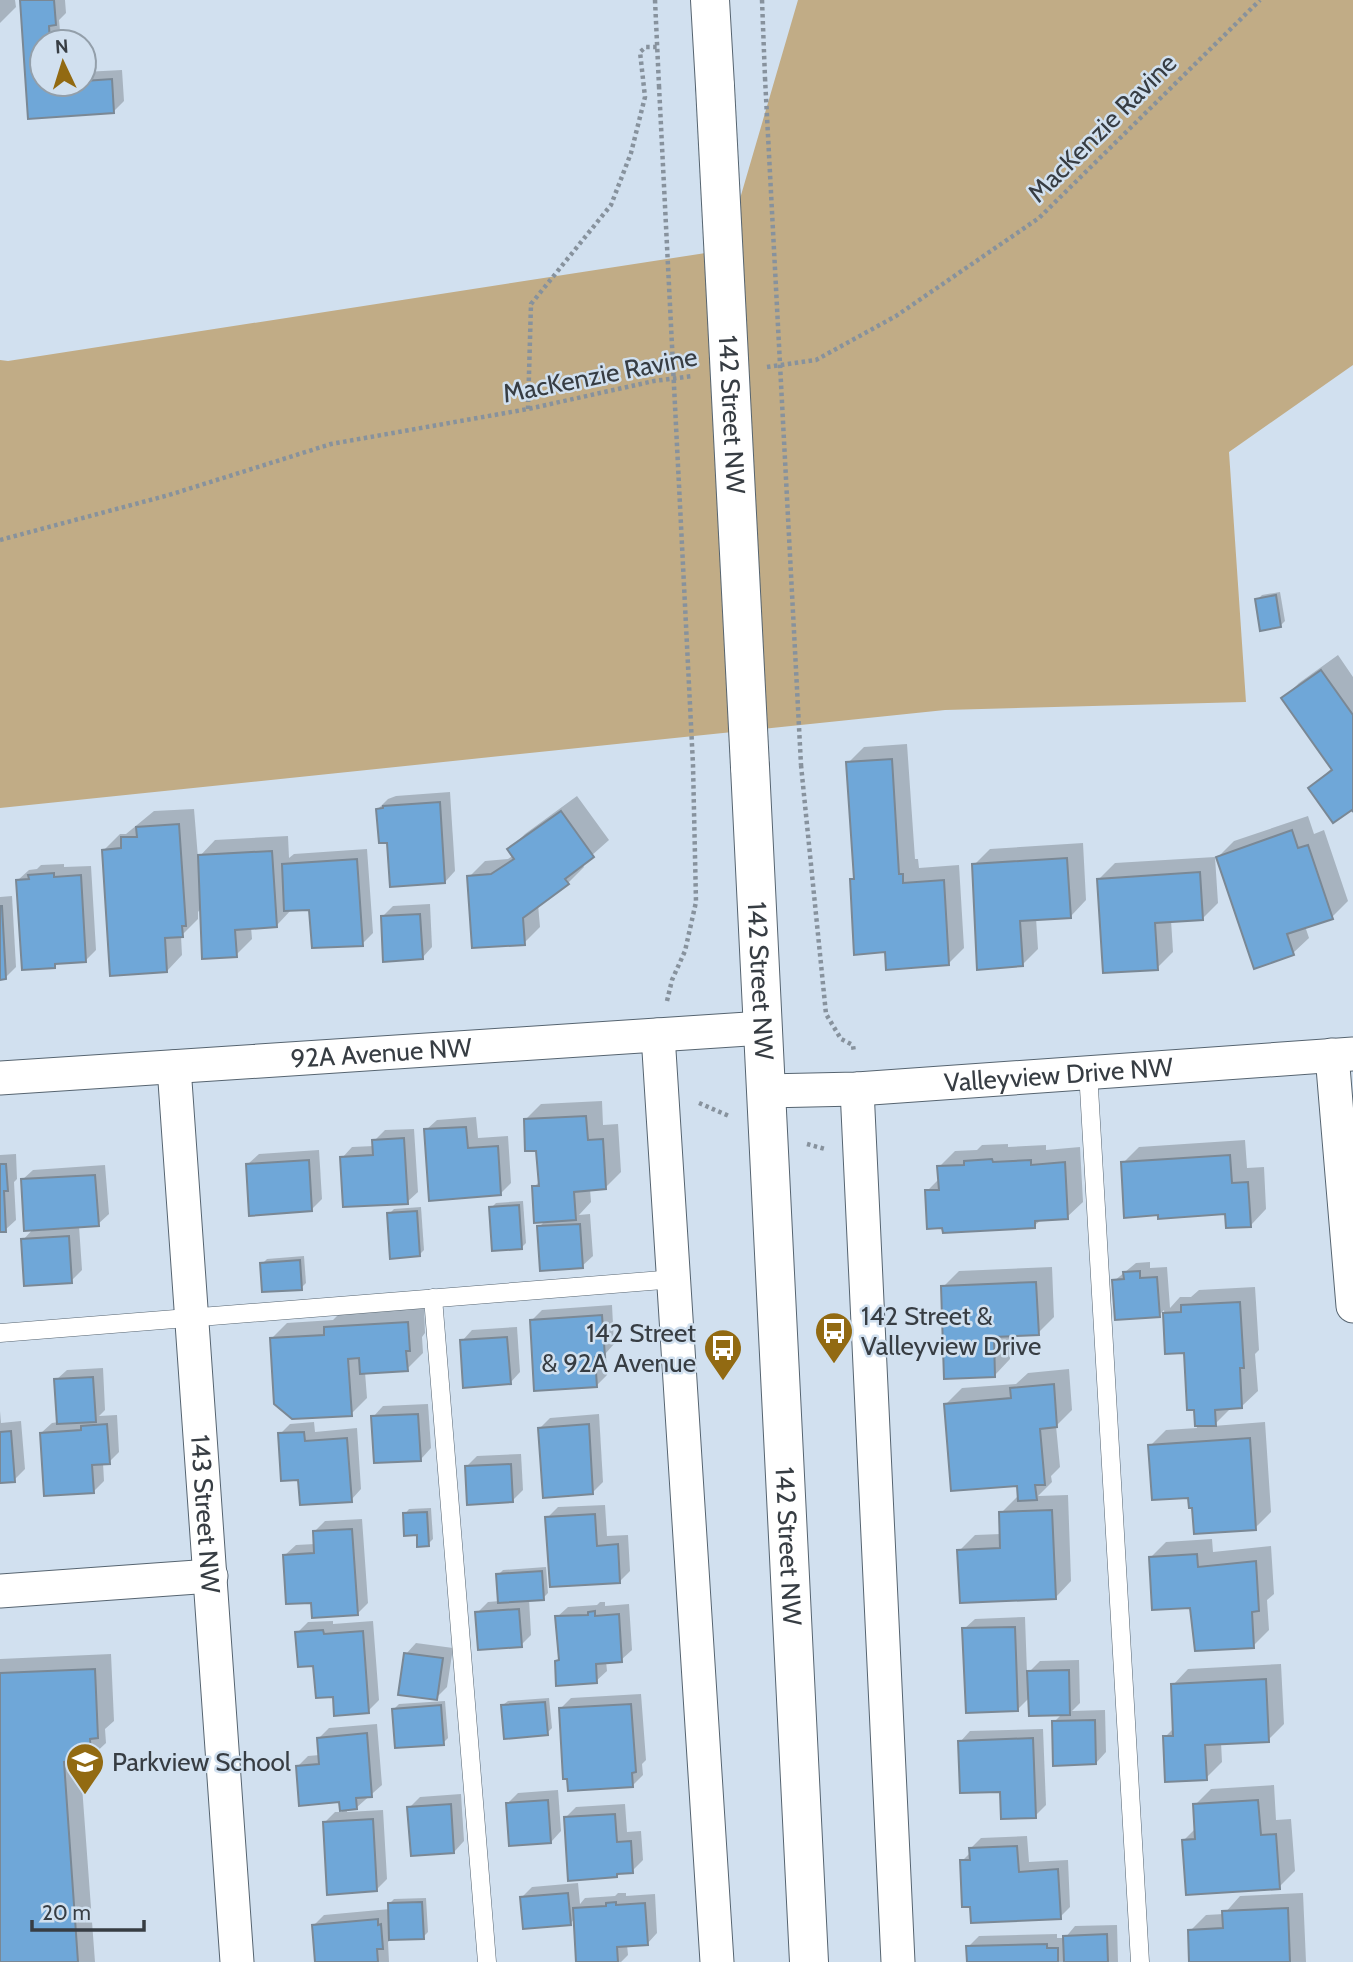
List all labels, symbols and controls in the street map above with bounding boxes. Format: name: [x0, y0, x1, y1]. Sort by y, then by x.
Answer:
north arrow: [28, 28, 98, 98]
text: N: [54, 35, 69, 58]
street label: MacKenzie Ravine: [1021, 47, 1183, 209]
street label: 142 Street NW: [712, 335, 752, 495]
street label: MacKenzie Ravine: [500, 340, 700, 410]
street label: 142 Street NW: [741, 901, 780, 1061]
street label: 92A Avenue NW: [290, 1031, 473, 1075]
street label: Valleyview Drive NW: [943, 1051, 1174, 1099]
place label: 142 Street & Valleyview Drive: [861, 1300, 1041, 1362]
bus stop icon: 142 Street & Valleyview Drive: [813, 1310, 855, 1365]
place label: 142 Street & 92A Avenue: [542, 1317, 696, 1379]
bus stop icon: 142 Street & 92A Avenue: [702, 1327, 744, 1382]
street label: 143 Street NW: [184, 1433, 227, 1595]
street label: 142 Street NW: [769, 1466, 808, 1626]
school or university icon: Parkview School: [64, 1741, 106, 1796]
place label: Parkview School: [112, 1746, 291, 1778]
scale bar: [32, 1888, 144, 1932]
text: 20 m: [42, 1900, 91, 1925]

